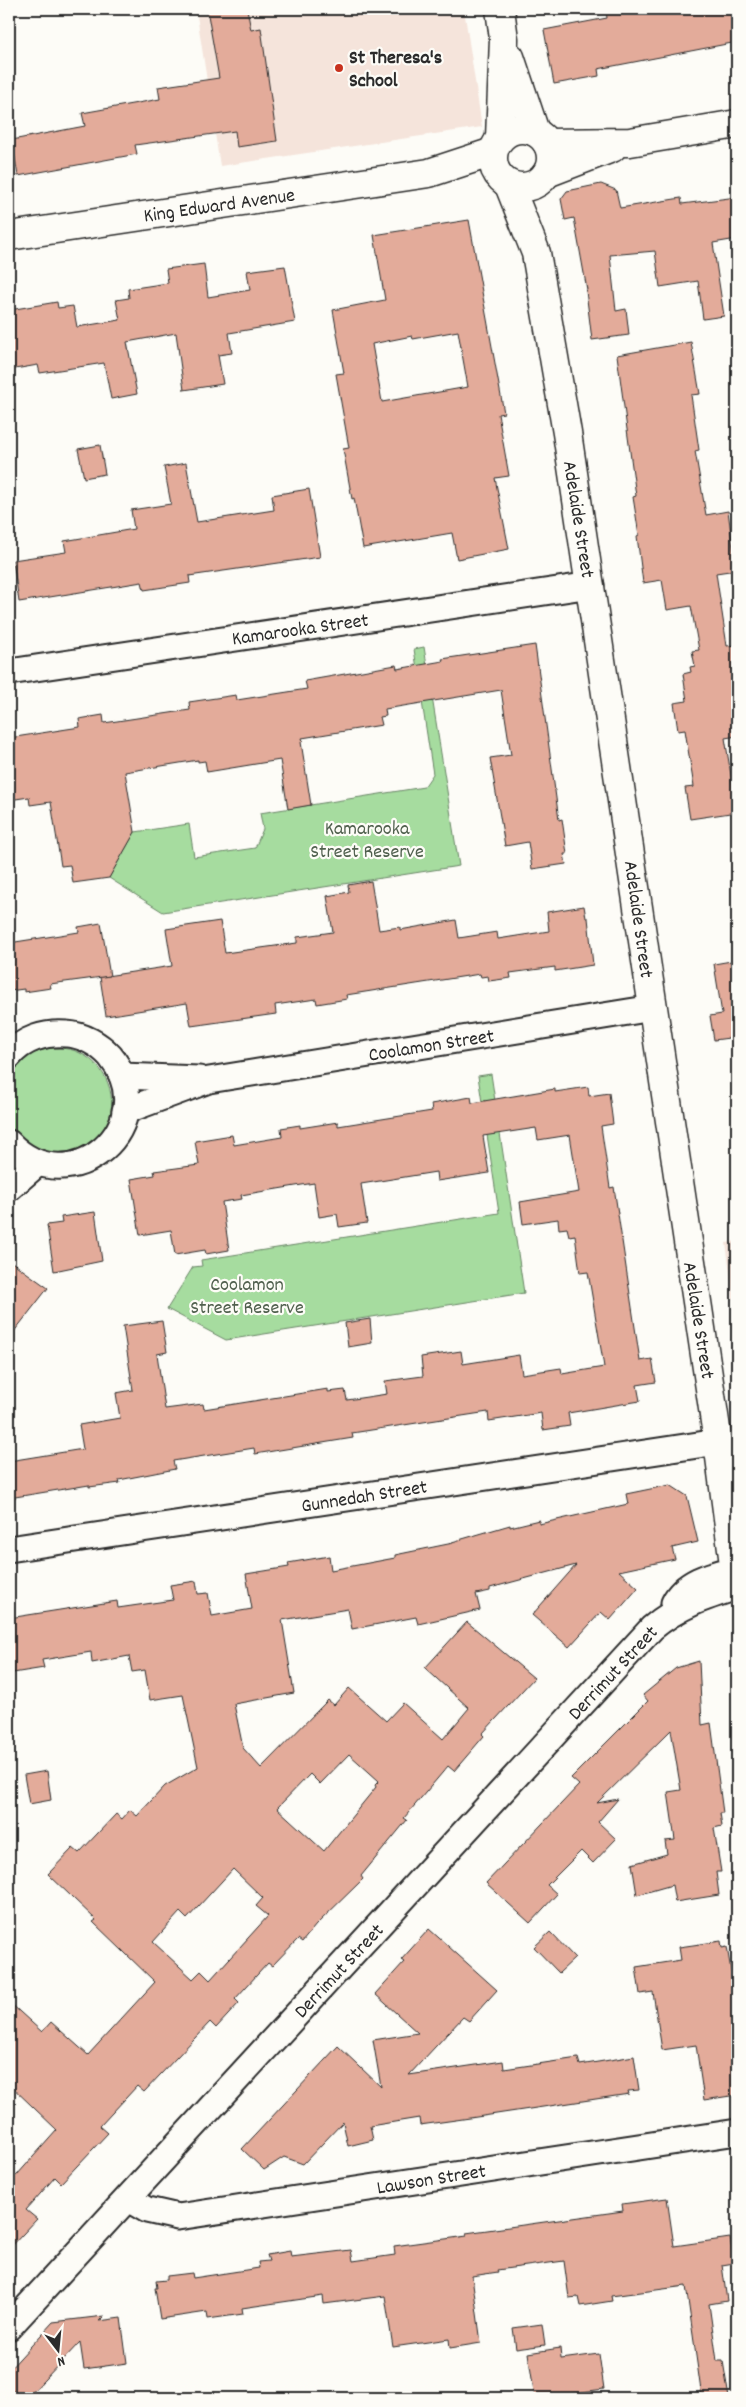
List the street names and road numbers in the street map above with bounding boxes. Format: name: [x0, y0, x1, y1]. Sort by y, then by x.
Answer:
street label: King Edward Avenue: [142, 182, 297, 231]
street label: Adelaide Street: [554, 459, 600, 580]
street label: Kamarooka Street: [230, 608, 371, 654]
street label: Adelaide Street: [615, 859, 659, 980]
street label: Coolamon Street: [367, 1023, 496, 1071]
street label: Adelaide Street: [674, 1260, 720, 1381]
street label: Gunnedah Street: [300, 1474, 429, 1522]
street label: Derrimut Street: [563, 1620, 666, 1728]
street label: Derrimut Street: [289, 1918, 392, 2026]
street label: Lawson Street: [375, 2159, 488, 2203]

